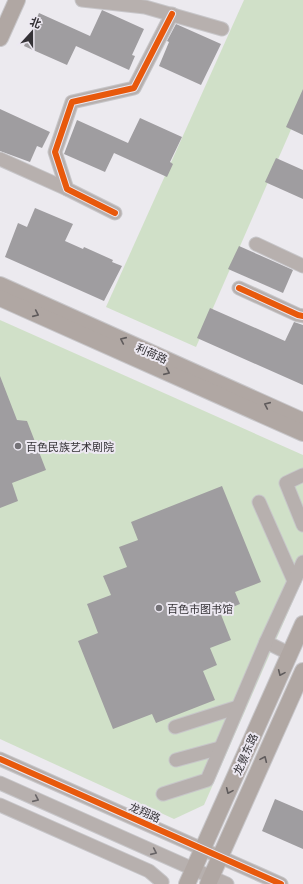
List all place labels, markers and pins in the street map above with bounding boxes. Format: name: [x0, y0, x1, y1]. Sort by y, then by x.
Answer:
place label: 百色民族艺术剧院: [26, 439, 114, 454]
marker: 百色民族艺术剧院: [13, 441, 23, 451]
place label: 百色市图书馆: [167, 601, 233, 616]
marker: 百色市图书馆: [154, 603, 164, 613]

